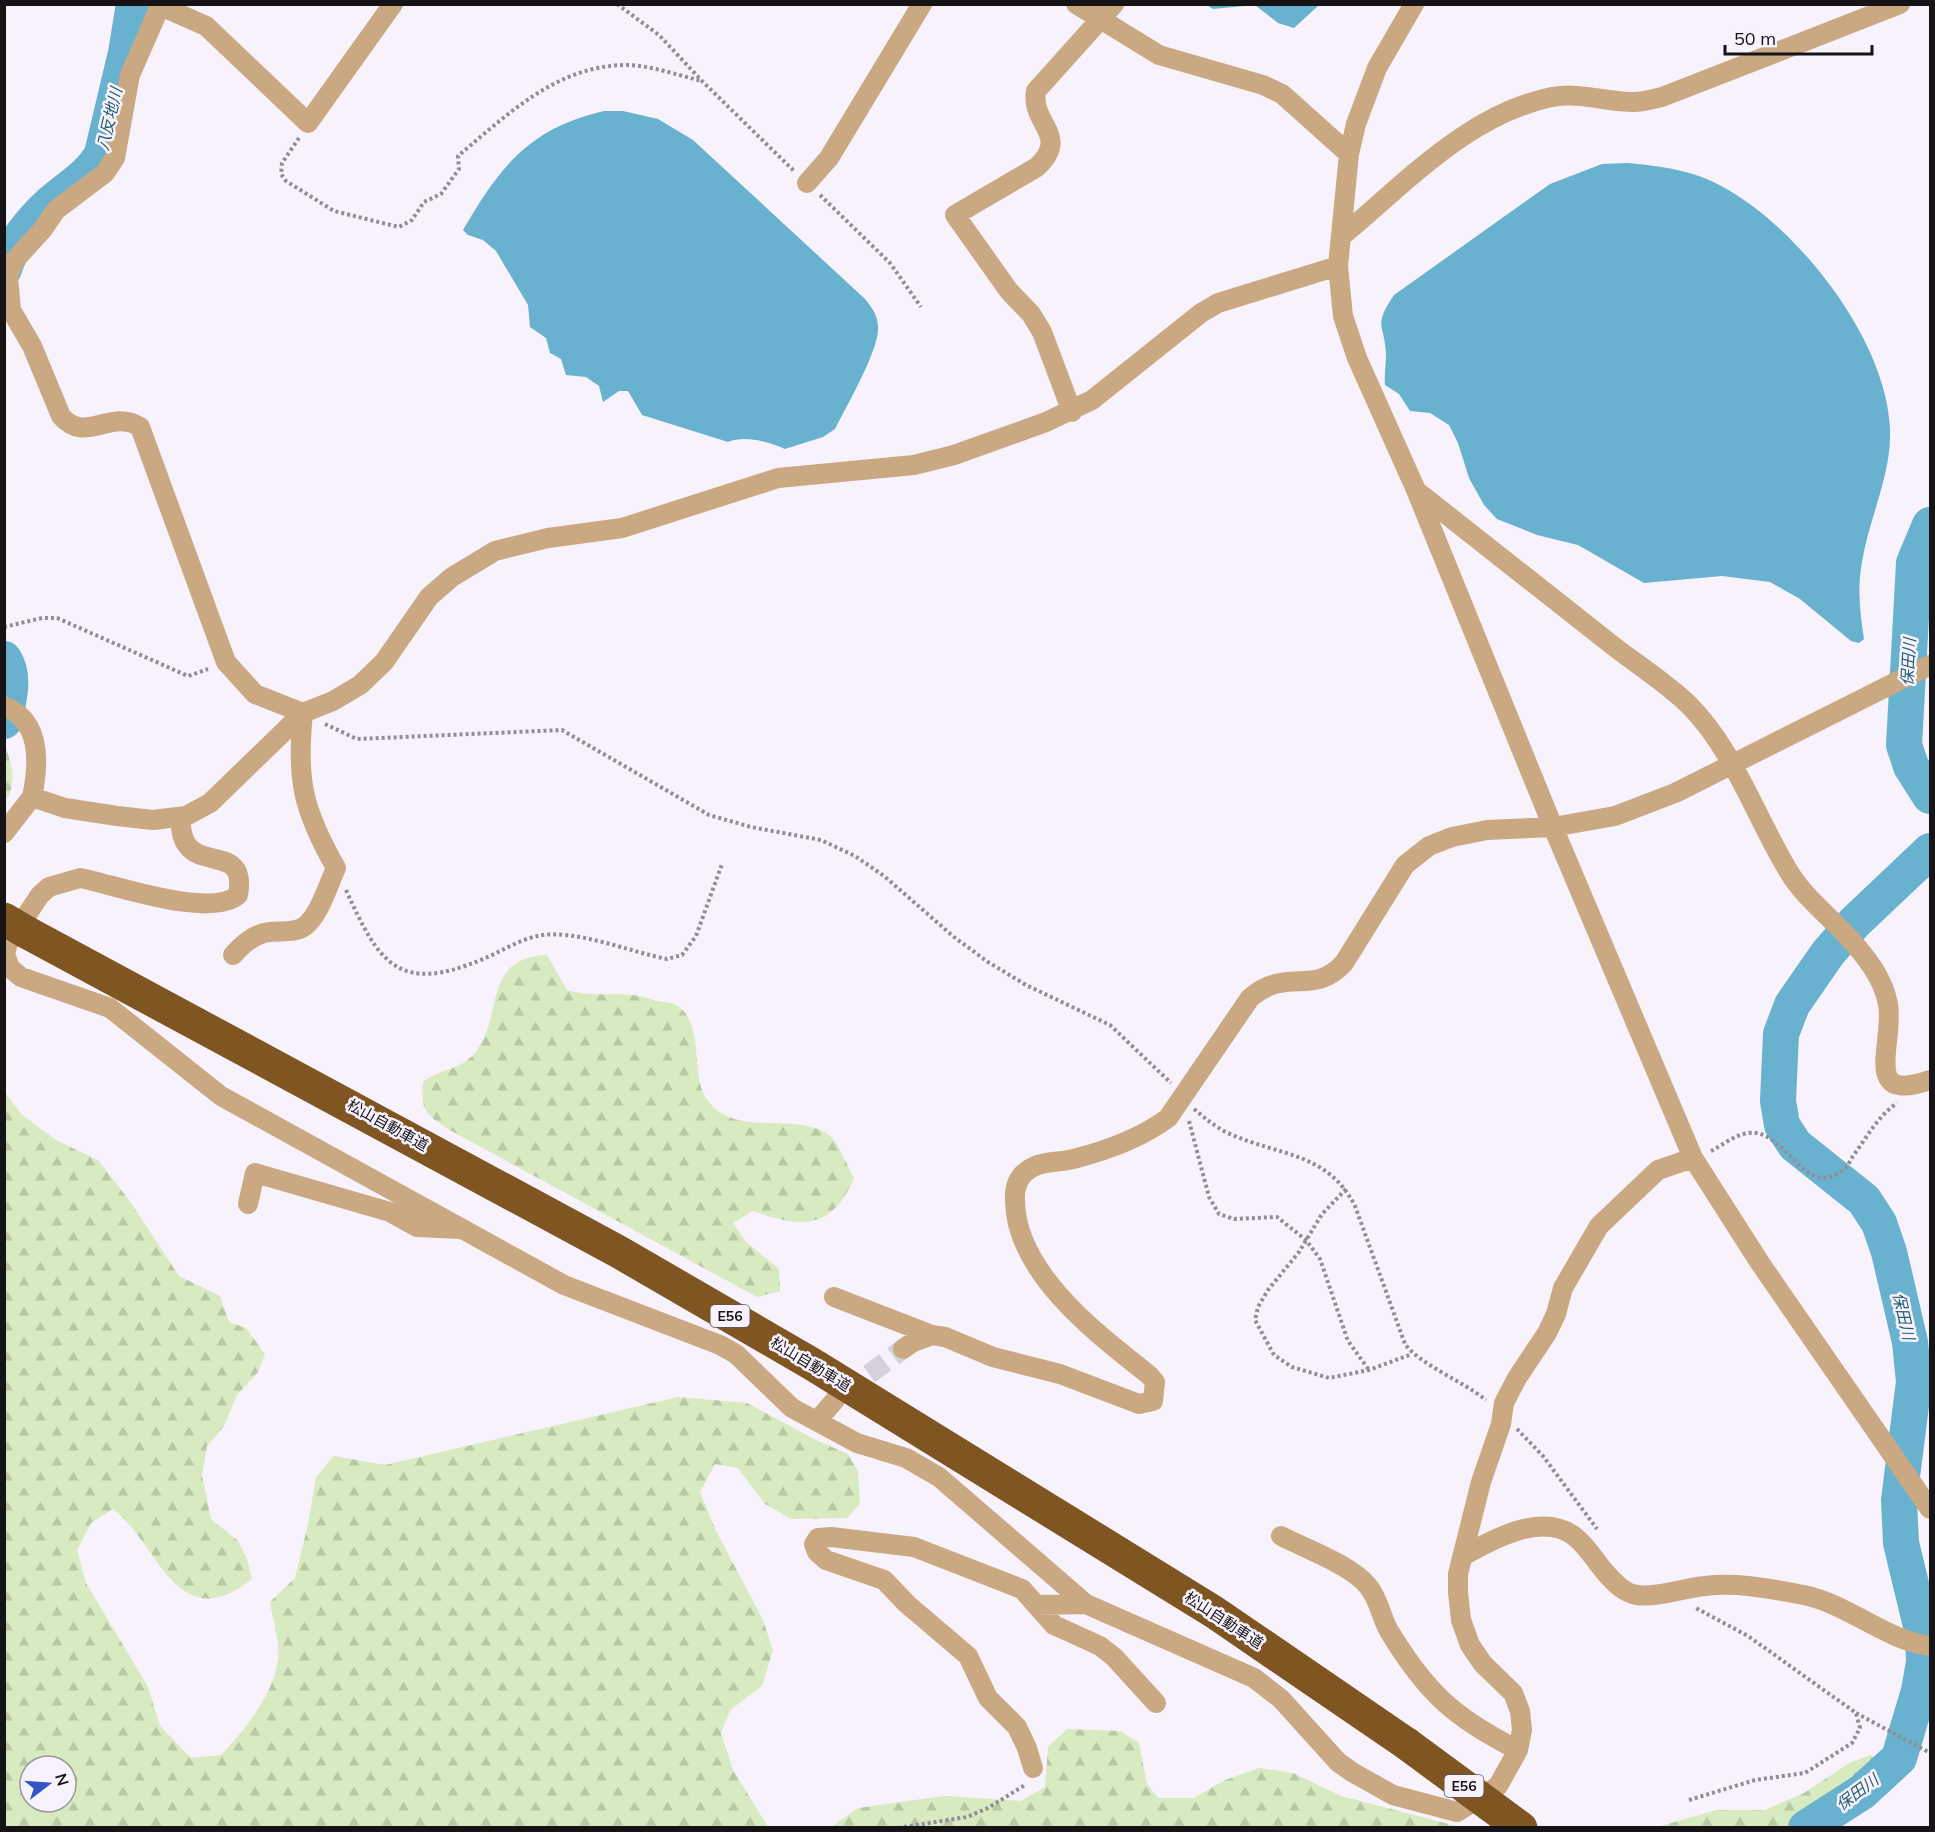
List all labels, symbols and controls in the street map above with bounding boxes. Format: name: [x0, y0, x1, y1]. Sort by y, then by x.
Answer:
scale bar: [1725, 18, 1872, 56]
text: 50 m: [1734, 27, 1776, 50]
water label: 八反地川: [92, 84, 126, 152]
water label: 保田川: [1897, 636, 1919, 686]
street label: 松山自動車道: [344, 1095, 432, 1155]
water label: 保田川: [1889, 1290, 1920, 1344]
road number: E56: [710, 1305, 750, 1327]
street label: 松山自動車道: [768, 1333, 854, 1395]
street label: 松山自動車道: [1181, 1588, 1267, 1652]
north arrow: [18, 1754, 78, 1814]
water label: 保田川: [1832, 1768, 1884, 1814]
text: N: [51, 1771, 74, 1788]
road number: E56: [1444, 1775, 1484, 1797]

